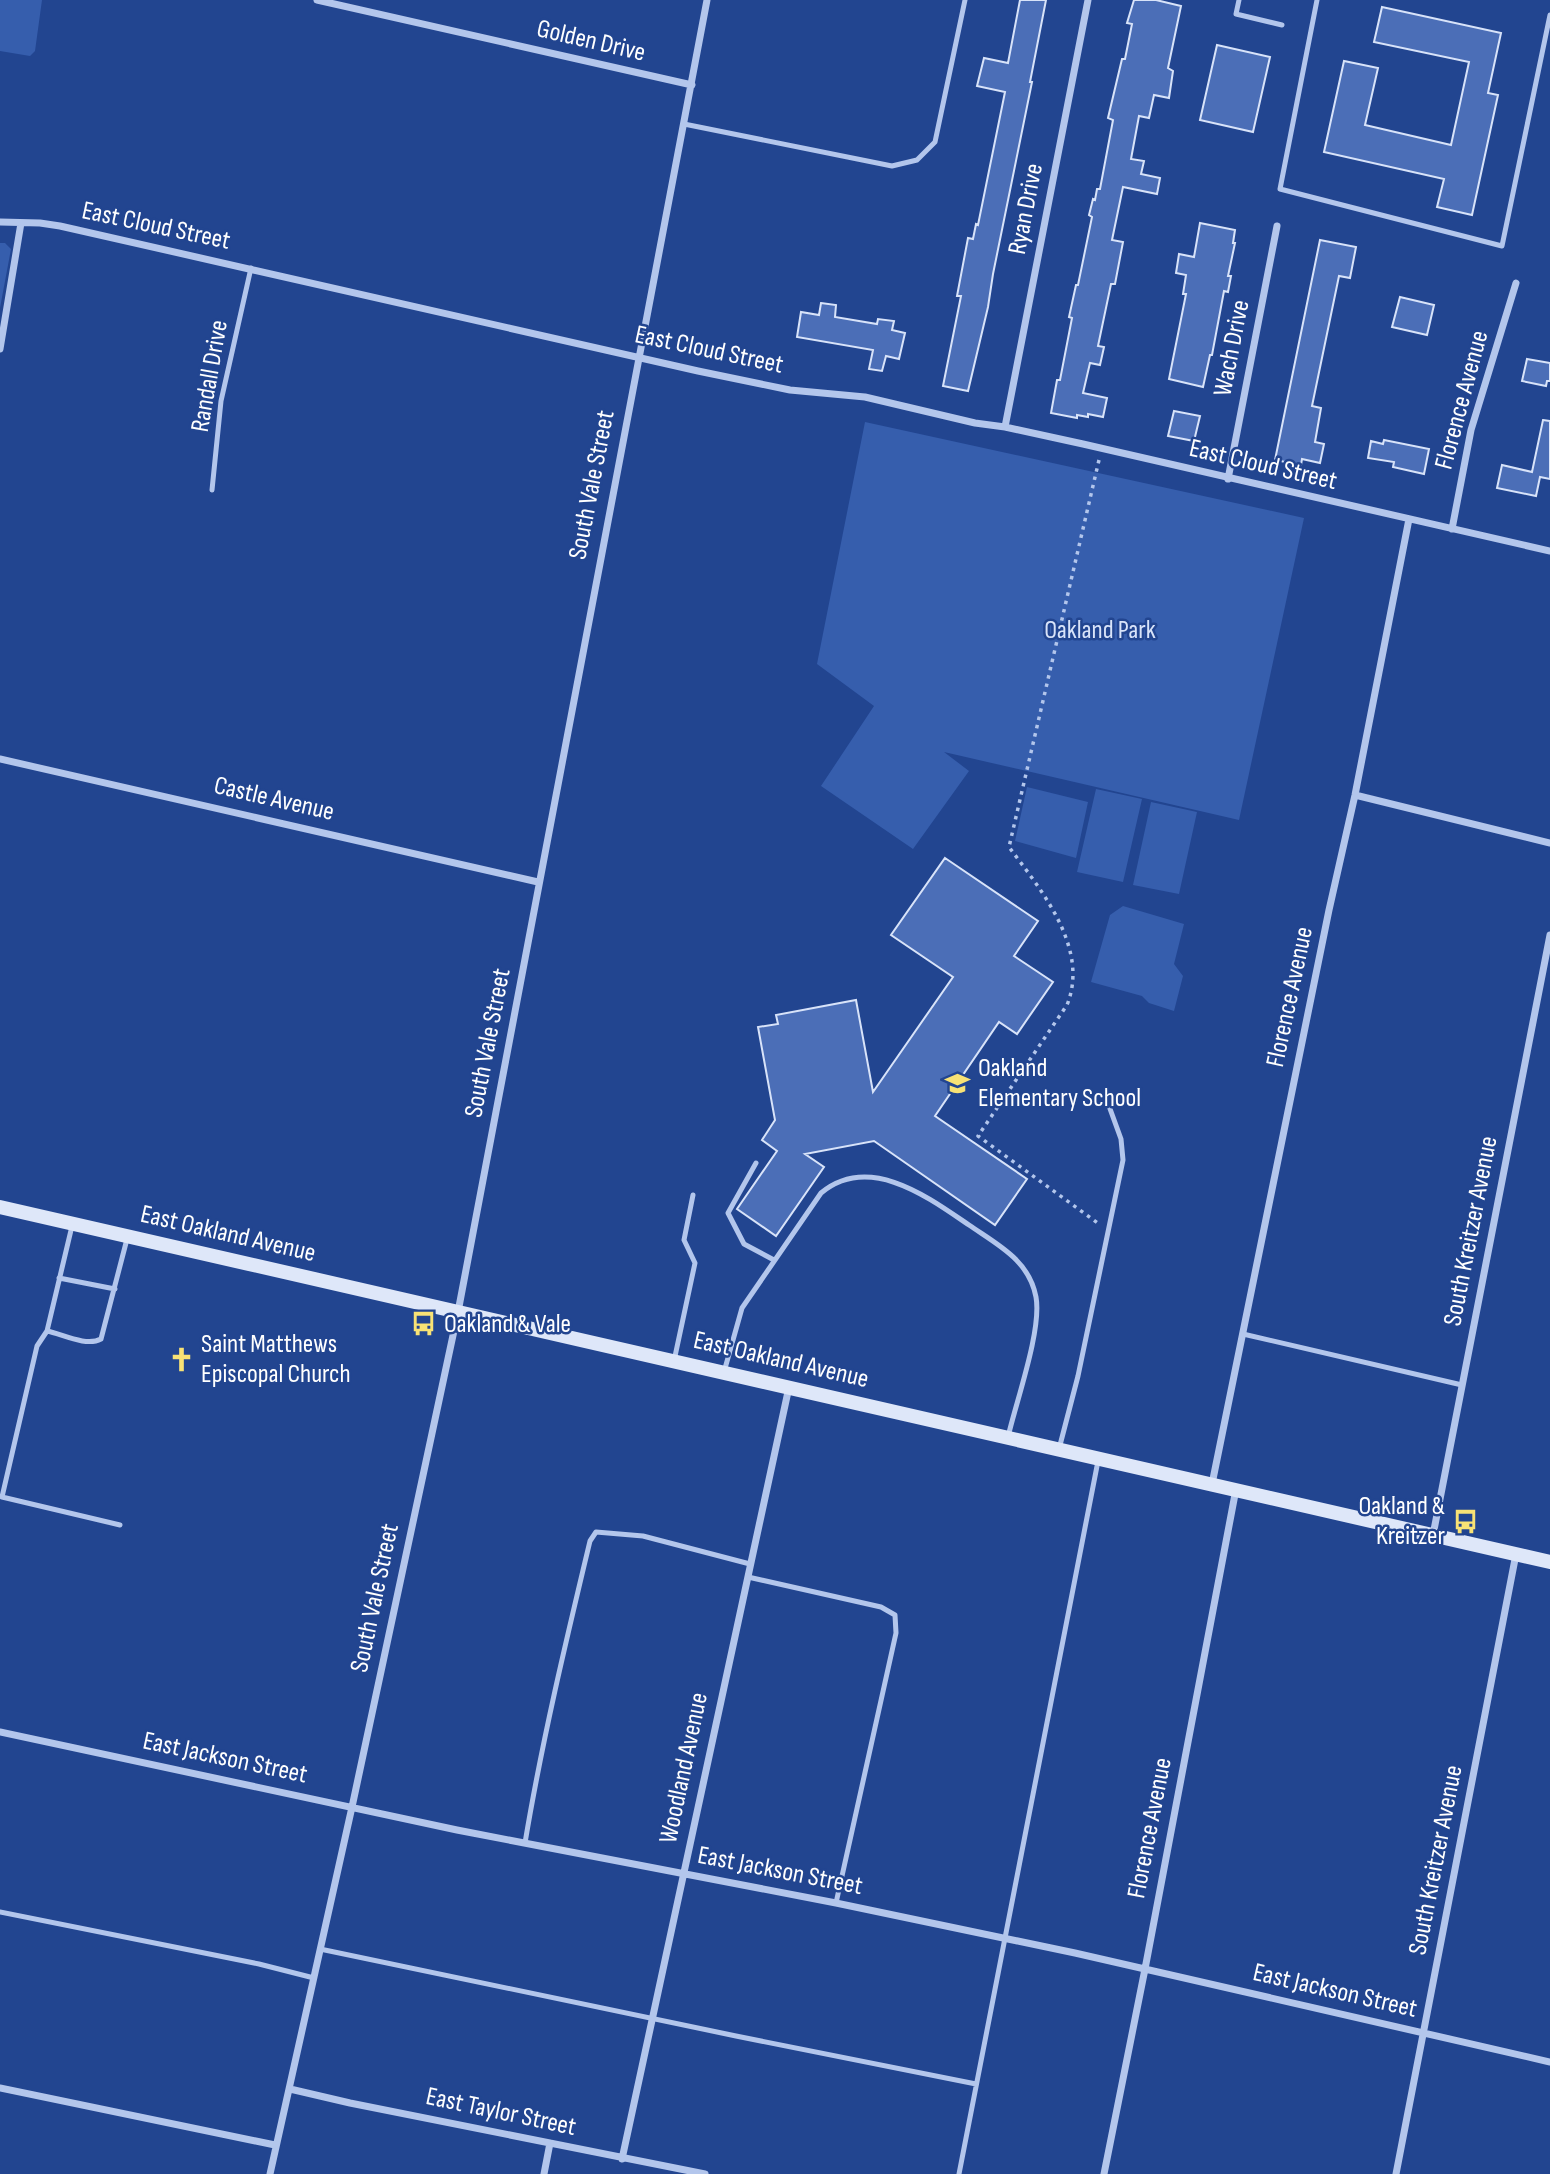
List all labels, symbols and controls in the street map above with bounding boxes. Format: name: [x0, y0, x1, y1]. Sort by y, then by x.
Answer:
street label: Golden Drive: [534, 13, 648, 69]
street label: Ryan Drive: [1002, 161, 1050, 257]
street label: East Cloud Street: [79, 195, 233, 257]
street label: Wach Drive: [1208, 297, 1256, 399]
street label: Randall Drive: [185, 318, 235, 434]
street label: East Cloud Street: [632, 319, 786, 381]
street label: Florence Avenue: [1429, 327, 1495, 473]
street label: South Vale Street: [562, 408, 622, 562]
street label: East Cloud Street: [1186, 433, 1340, 497]
park label: Oakland Park: [1044, 615, 1156, 646]
street label: Castle Avenue: [211, 770, 337, 828]
street label: Florence Avenue: [1260, 924, 1320, 1070]
street label: South Vale Street: [458, 966, 518, 1120]
place label: Oakland Elementary School: [978, 1053, 1141, 1114]
school or university icon: Oakland Elementary School: [944, 1069, 972, 1097]
street label: South Kreitzer Avenue: [1437, 1133, 1505, 1329]
street label: East Oakland Avenue: [137, 1199, 319, 1269]
place label: Oakland & Vale: [444, 1309, 571, 1340]
bus stop icon: Oakland & Vale: [410, 1310, 438, 1338]
street label: East Oakland Avenue: [690, 1325, 872, 1395]
place label: Saint Matthews Episcopal Church: [201, 1329, 351, 1390]
church icon: Saint Matthews Episcopal Church: [167, 1345, 195, 1373]
place label: Oakland & Kreitzer: [1358, 1491, 1446, 1552]
bus stop icon: Oakland & Kreitzer: [1451, 1507, 1479, 1535]
street label: South Vale Street: [344, 1521, 406, 1675]
street label: Woodland Avenue: [653, 1690, 715, 1846]
street label: East Jackson Street: [140, 1725, 310, 1791]
street label: Florence Avenue: [1121, 1755, 1179, 1901]
street label: South Kreitzer Avenue: [1402, 1762, 1470, 1958]
street label: East Jackson Street: [695, 1840, 865, 1902]
street label: East Jackson Street: [1250, 1957, 1420, 2025]
street label: East Taylor Street: [423, 2081, 579, 2143]

